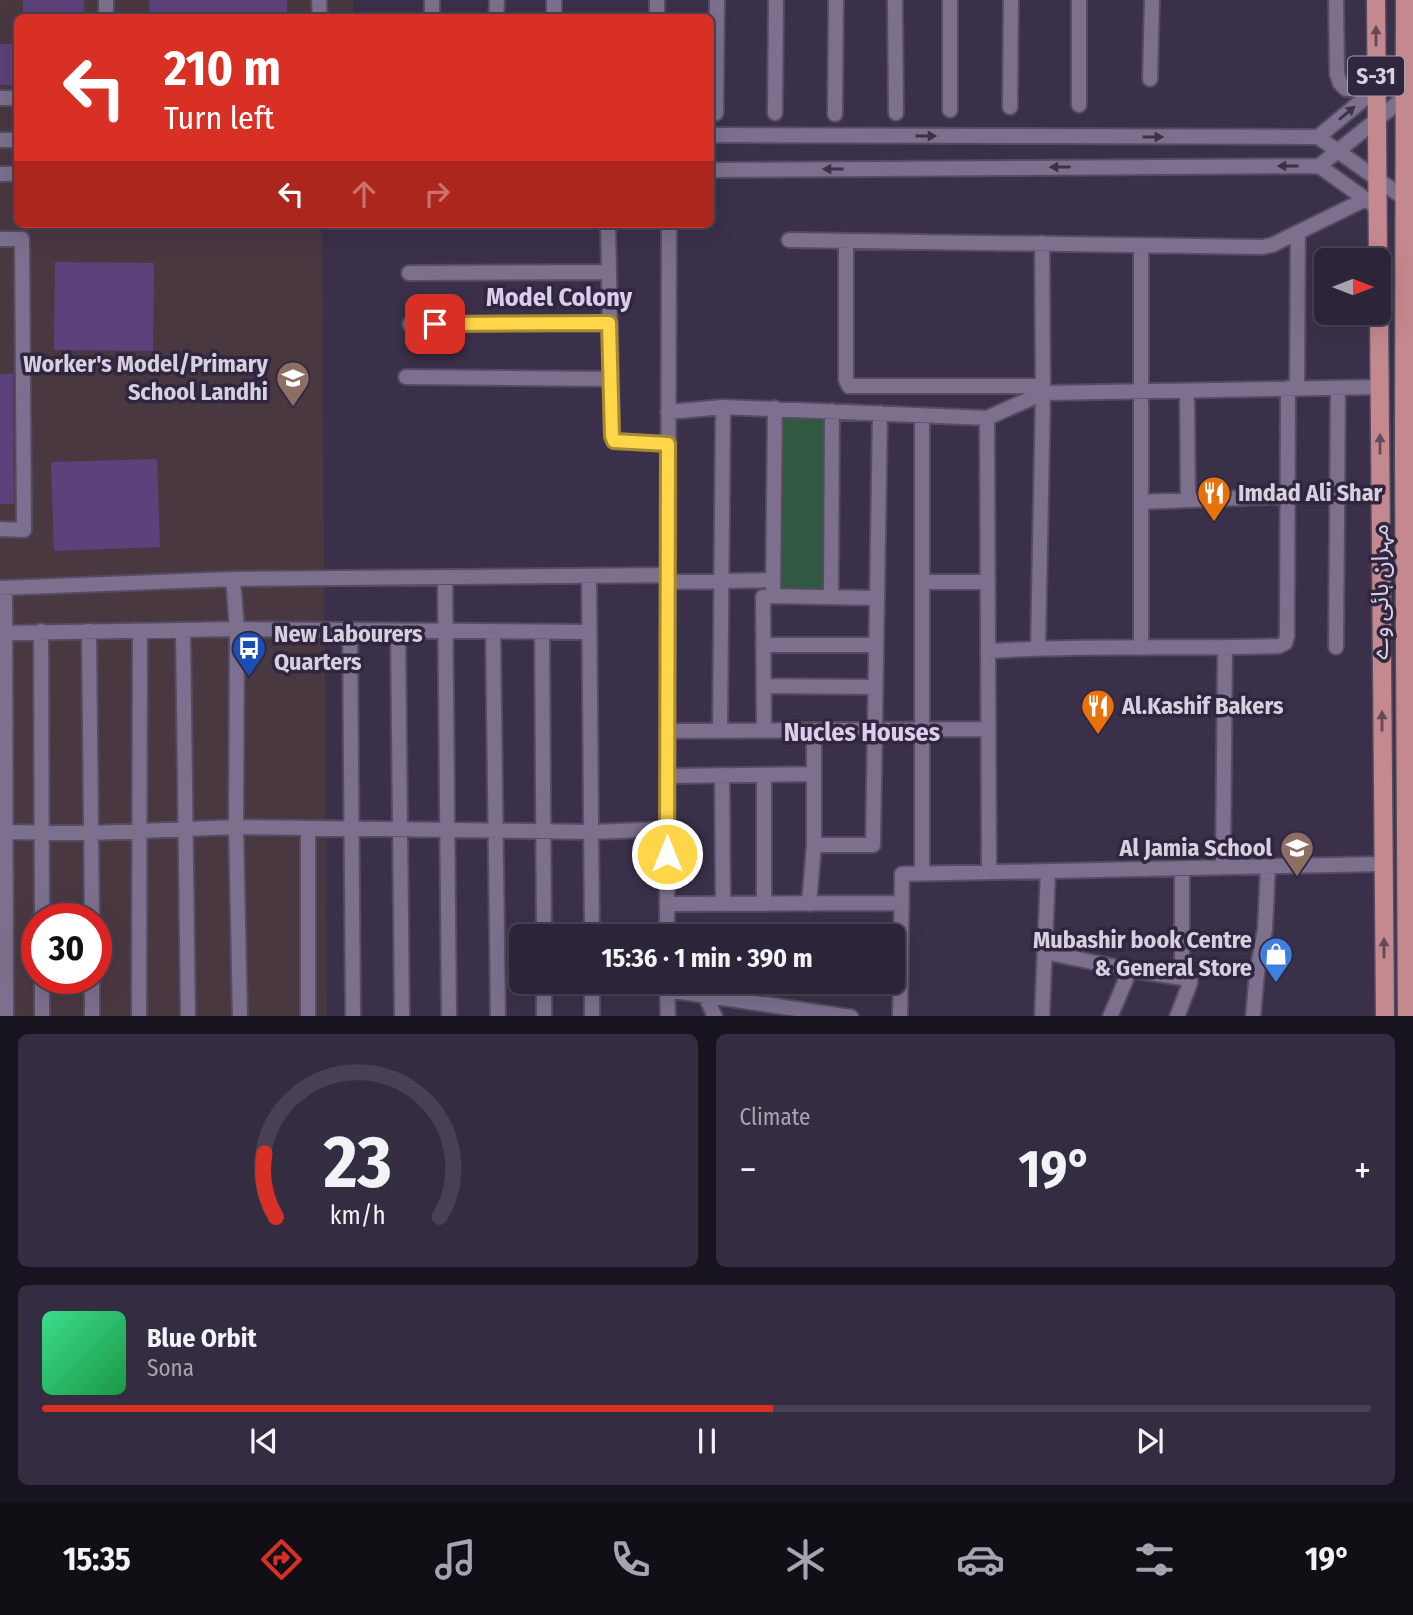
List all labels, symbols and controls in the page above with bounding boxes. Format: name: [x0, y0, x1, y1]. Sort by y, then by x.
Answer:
one-way arrow: [1370, 24, 1382, 46]
text: 210 m: [164, 39, 281, 98]
icon: left: [49, 42, 140, 133]
road number: S-31: [1348, 57, 1404, 96]
text: Turn left: [164, 99, 274, 137]
one-way arrow: [1338, 105, 1356, 121]
one-way arrow: [915, 130, 937, 142]
one-way arrow: [1142, 131, 1164, 143]
one-way arrow: [1277, 160, 1299, 172]
one-way arrow: [1049, 161, 1071, 173]
one-way arrow: [822, 163, 844, 175]
icon: left: [272, 175, 310, 213]
icon: ahead: [345, 175, 383, 213]
icon: right: [418, 175, 456, 213]
north arrow: [1314, 248, 1391, 326]
map controls: [1314, 248, 1391, 325]
district label: Model Colony: [486, 282, 633, 313]
pin: [405, 294, 465, 354]
icon: arrive: [416, 305, 454, 343]
place label: Worker's Model/Primary School Landhi: [23, 350, 269, 406]
school or university icon: Worker's Model/Primary School Landhi: [274, 359, 312, 408]
one-way arrow: [1374, 433, 1386, 455]
restaurant icon: Imdad Ali Shar: [1195, 474, 1233, 523]
place label: Imdad Ali Shar: [1238, 479, 1383, 507]
street label: مہران ہائی وے: [1366, 524, 1395, 660]
place label: New Labourers Quarters: [274, 620, 423, 676]
bus stop icon: New Labourers Quarters: [230, 629, 268, 678]
restaurant icon: Al.Kashif Bakers: [1079, 687, 1117, 736]
place label: Al.Kashif Bakers: [1121, 692, 1284, 720]
one-way arrow: [1376, 710, 1388, 732]
district label: Nucles Houses: [784, 717, 940, 748]
position arrow: [630, 817, 704, 891]
school or university icon: Al Jamia School: [1278, 829, 1316, 878]
place label: Al Jamia School: [1118, 834, 1272, 862]
speed limit sign: 30: [21, 903, 112, 994]
place label: Mubashir book Centre & General Store: [1033, 926, 1252, 982]
shop icon: Mubashir book Centre & General Store: [1257, 935, 1295, 984]
one-way arrow: [1378, 937, 1390, 959]
text: 15:36 · 1 min · 390 m: [601, 943, 813, 974]
text: Climate: [740, 1103, 810, 1131]
text: 23: [323, 1119, 392, 1206]
text: 19°: [1019, 1138, 1092, 1201]
text: −: [740, 1147, 757, 1193]
text: +: [1354, 1147, 1371, 1193]
text: km/h: [330, 1200, 386, 1230]
text: Blue Orbit: [147, 1323, 257, 1354]
text: Sona: [147, 1354, 194, 1382]
icon: previous: [245, 1422, 283, 1460]
icon: pause: [688, 1422, 726, 1460]
icon: next: [1131, 1422, 1169, 1460]
icon: directions: [257, 1535, 306, 1584]
icon: music: [431, 1535, 480, 1584]
icon: phone: [606, 1535, 655, 1584]
icon: climate: [781, 1535, 830, 1584]
icon: car: [956, 1535, 1005, 1584]
icon: filters: [1130, 1535, 1179, 1584]
text: 15:35: [63, 1540, 131, 1578]
text: 19°: [1305, 1540, 1350, 1578]

